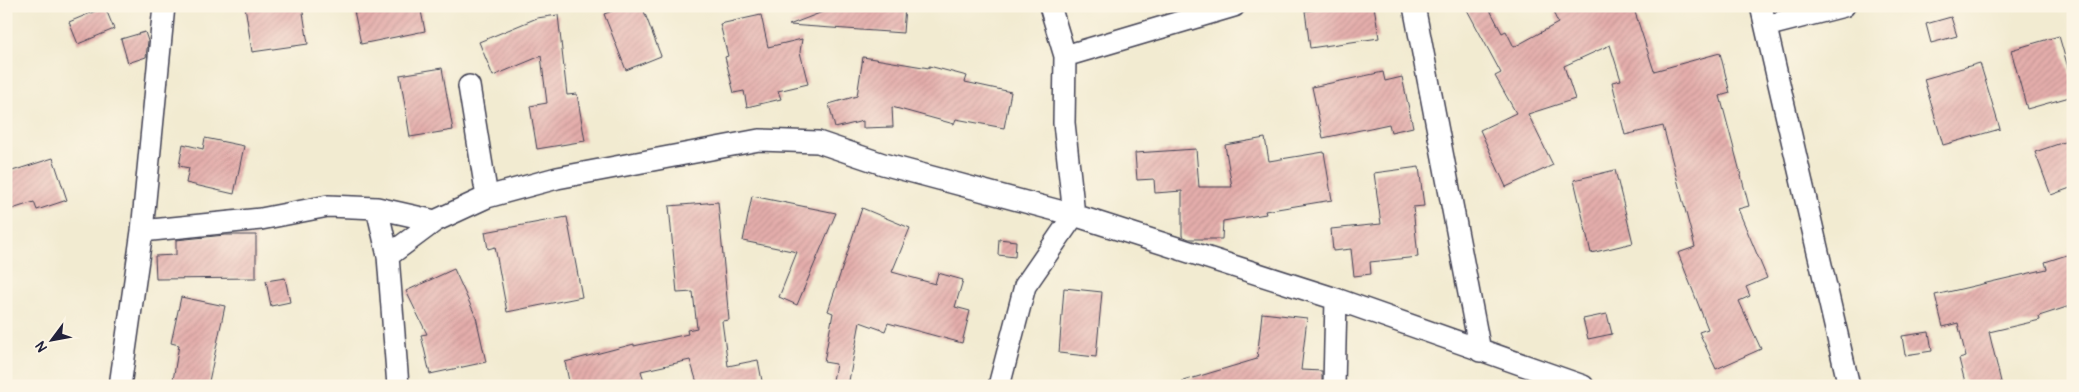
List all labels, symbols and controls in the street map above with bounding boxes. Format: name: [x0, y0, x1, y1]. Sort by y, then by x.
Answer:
north arrow: [28, 314, 78, 364]
text: N: [32, 338, 51, 355]

